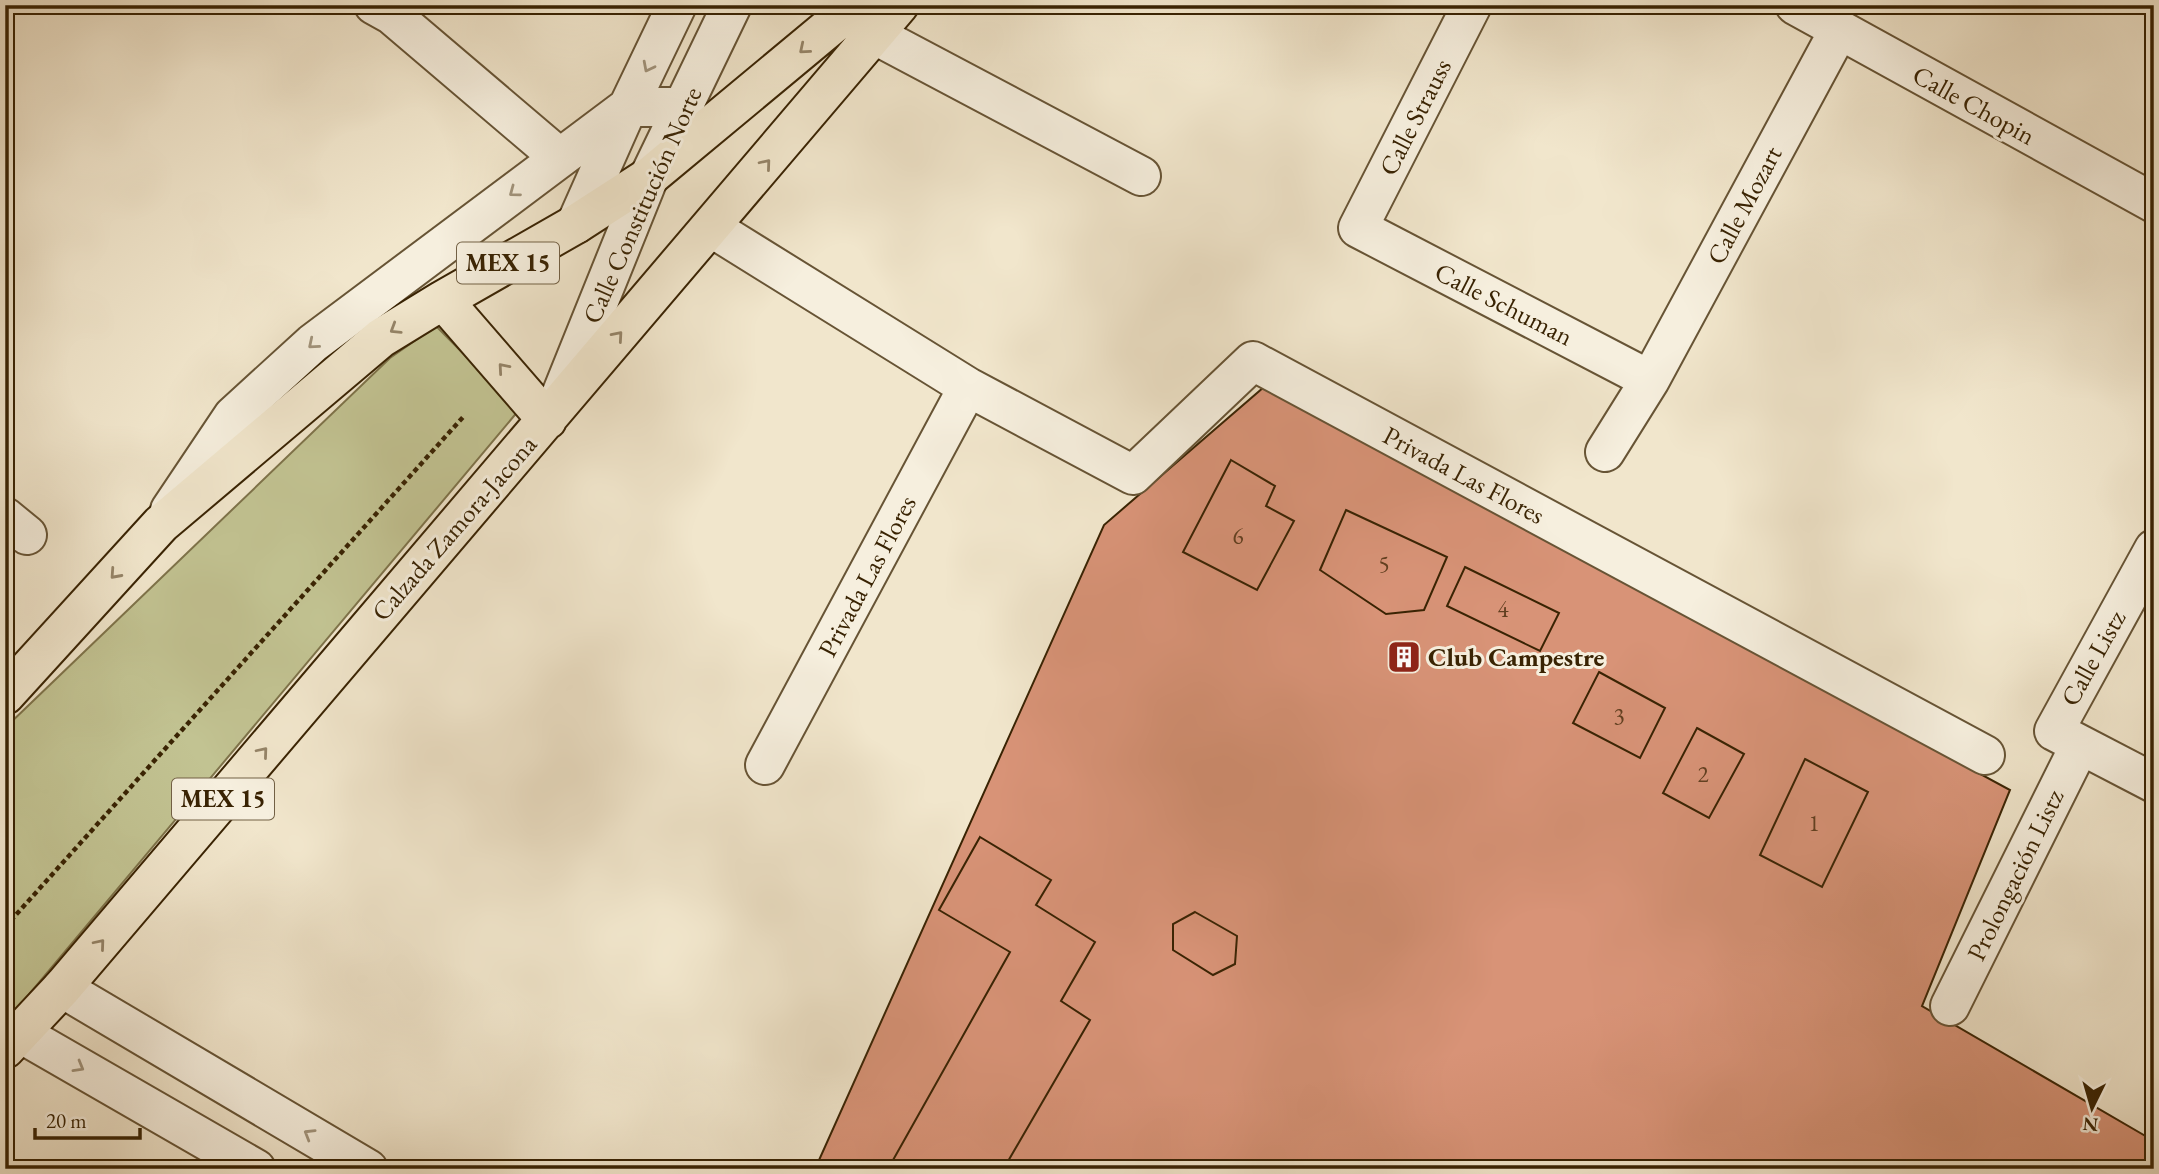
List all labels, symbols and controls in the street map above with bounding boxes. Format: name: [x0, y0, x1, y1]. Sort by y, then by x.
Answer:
one-way arrow: [799, 41, 812, 53]
street label: Calle Strauss: [1371, 53, 1459, 181]
street label: Calle Chopin: [1907, 57, 2042, 153]
one-way arrow: [643, 60, 657, 72]
street label: Calle Constitución Norte: [574, 81, 710, 329]
street label: Calle Mozart: [1699, 140, 1789, 270]
one-way arrow: [758, 159, 770, 172]
one-way arrow: [509, 183, 522, 196]
road number: MEX 15: [457, 242, 559, 284]
street label: Calle Schuman: [1429, 255, 1579, 353]
one-way arrow: [390, 321, 403, 334]
one-way arrow: [609, 331, 622, 344]
one-way arrow: [309, 336, 322, 348]
one-way arrow: [499, 363, 511, 376]
street label: Privada Las Flores: [1377, 418, 1551, 532]
street label: Calzada Zamora-Jacona: [364, 427, 545, 628]
street label: Privada Las Flores: [810, 489, 924, 663]
house number: 6: [1232, 521, 1244, 551]
house number: 5: [1378, 549, 1390, 579]
one-way arrow: [111, 566, 124, 579]
house number: 4: [1497, 594, 1509, 624]
street label: Calle Listz: [2053, 604, 2133, 712]
building icon: Club Campestre: [1385, 638, 1423, 676]
place label: Club Campestre: [1428, 640, 1604, 674]
house number: 3: [1613, 701, 1625, 731]
one-way arrow: [255, 747, 267, 760]
house number: 2: [1697, 759, 1709, 789]
road number: MEX 15: [172, 778, 274, 820]
street label: Prolongación Listz: [1959, 783, 2071, 966]
house number: 1: [1808, 808, 1820, 838]
one-way arrow: [92, 939, 104, 952]
one-way arrow: [72, 1059, 85, 1072]
north arrow: [2058, 1072, 2128, 1142]
scale bar: [35, 1097, 140, 1141]
text: 20 m: [46, 1107, 87, 1134]
text: N: [2081, 1111, 2099, 1138]
one-way arrow: [304, 1129, 317, 1142]

